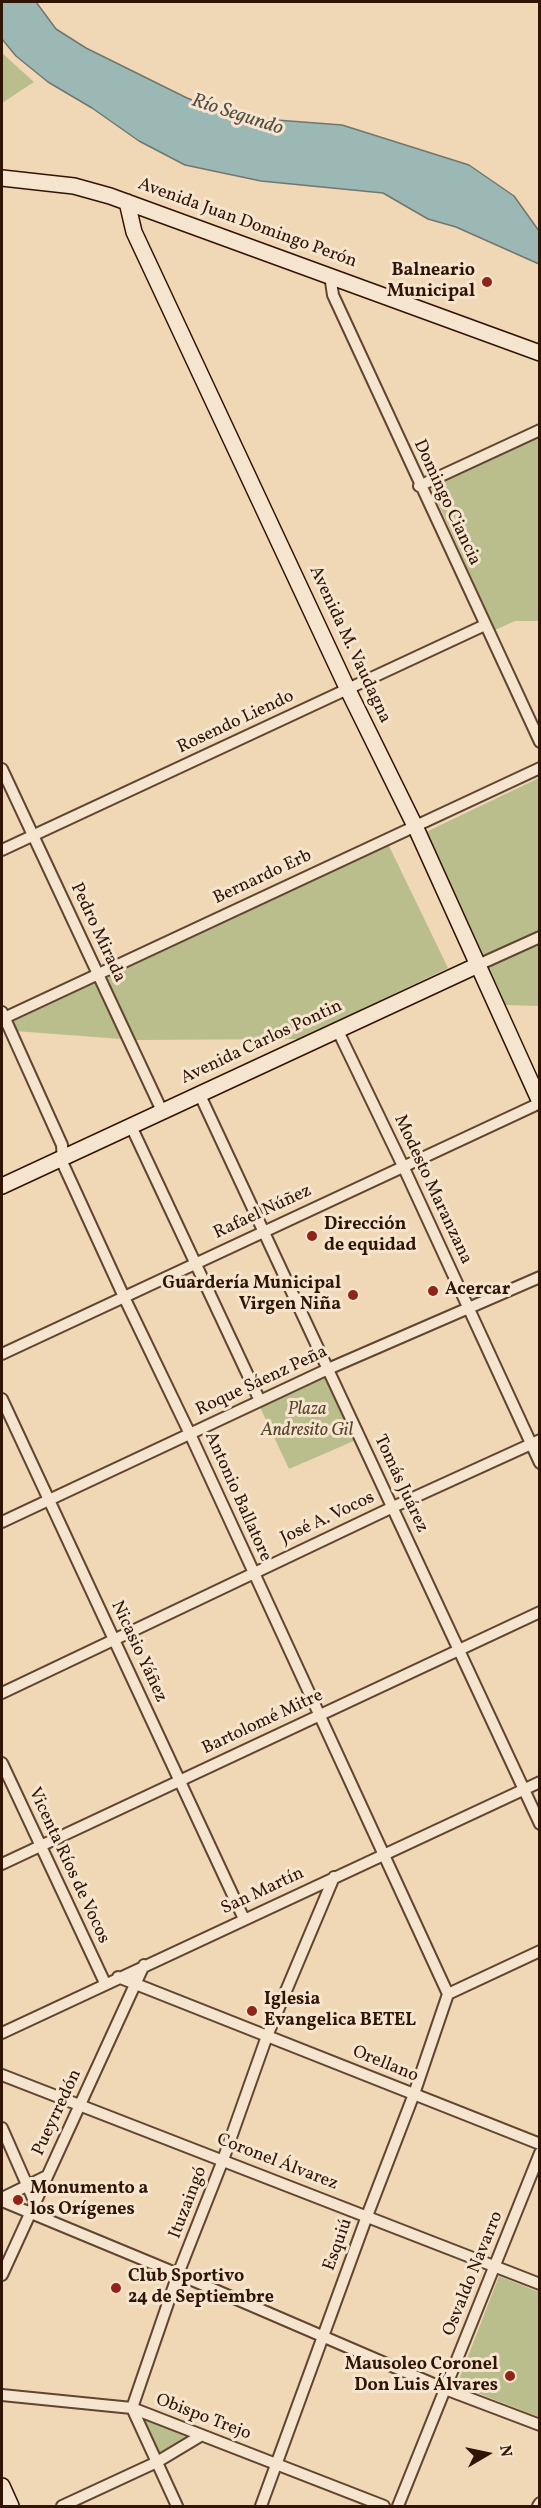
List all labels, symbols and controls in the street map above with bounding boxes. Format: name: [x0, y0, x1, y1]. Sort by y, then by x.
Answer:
water label: Río Segundo: [188, 90, 286, 142]
street label: Avenida Juan Domingo Perón: [135, 174, 359, 274]
place label: Balneario Municipal: [387, 261, 475, 304]
marker: Balneario Municipal: [480, 275, 494, 289]
street label: Domingo Ciancia: [407, 437, 485, 569]
street label: Avenida M. Vaudagna: [303, 563, 395, 727]
street label: Rosendo Liendo: [174, 687, 298, 759]
street label: Bernardo Erb: [210, 846, 316, 910]
street label: Pedro Mirada: [65, 880, 129, 986]
street label: Avenida Carlos Pontin: [178, 996, 346, 1090]
street label: Modesto Maranzana: [388, 1112, 476, 1268]
street label: Rafael Núñez: [211, 1181, 315, 1245]
place label: Dirección de equidad: [324, 1215, 417, 1258]
marker: Dirección de equidad: [305, 1229, 319, 1243]
place label: Guardería Municipal Virgen Niña: [162, 1274, 341, 1316]
place label: Acercar: [445, 1280, 510, 1302]
marker: Acercar: [426, 1284, 440, 1298]
marker: Guardería Municipal Virgen Niña: [346, 1288, 360, 1302]
street label: Roque Sáenz Peña: [193, 1342, 331, 1422]
park label: Plaza Andresito Gil: [261, 1400, 353, 1442]
street label: Antonio Ballatore: [199, 1429, 275, 1565]
street label: Tomás Juárez: [368, 1432, 432, 1536]
street label: José A. Vocos: [277, 1488, 379, 1550]
street label: Nicasio Yáñez: [105, 1598, 171, 1706]
street label: Bartolomé Mitre: [199, 1686, 327, 1760]
street label: Vicenta Ríos de Vocos: [22, 1785, 114, 1947]
street label: San Martín: [218, 1863, 308, 1921]
place label: Iglesia Evangelica BETEL: [264, 1990, 416, 2032]
marker: Iglesia Evangelica BETEL: [245, 2004, 259, 2018]
street label: Orellano: [349, 2042, 421, 2088]
street label: Pueyrredón: [29, 2066, 87, 2160]
street label: Coronel Álvarez: [213, 2130, 341, 2196]
street label: Ituzaingó: [165, 2164, 213, 2242]
place label: Monumento a los Orígenes: [30, 2179, 148, 2222]
marker: Monumento a los Orígenes: [11, 2193, 25, 2207]
street label: Osvaldo Navarro: [439, 2208, 509, 2340]
street label: Esquiú: [320, 2216, 358, 2274]
place label: Club Sportivo 24 de Septiembre: [128, 2267, 274, 2310]
marker: Club Sportivo 24 de Septiembre: [109, 2281, 123, 2295]
place label: Mausoleo Coronel Don Luis Álvares: [345, 2355, 498, 2398]
marker: Mausoleo Coronel Don Luis Álvares: [503, 2369, 517, 2383]
street label: Obispo Trejo: [152, 2390, 254, 2446]
north arrow: [457, 2424, 517, 2484]
text: N: [493, 2444, 517, 2459]

